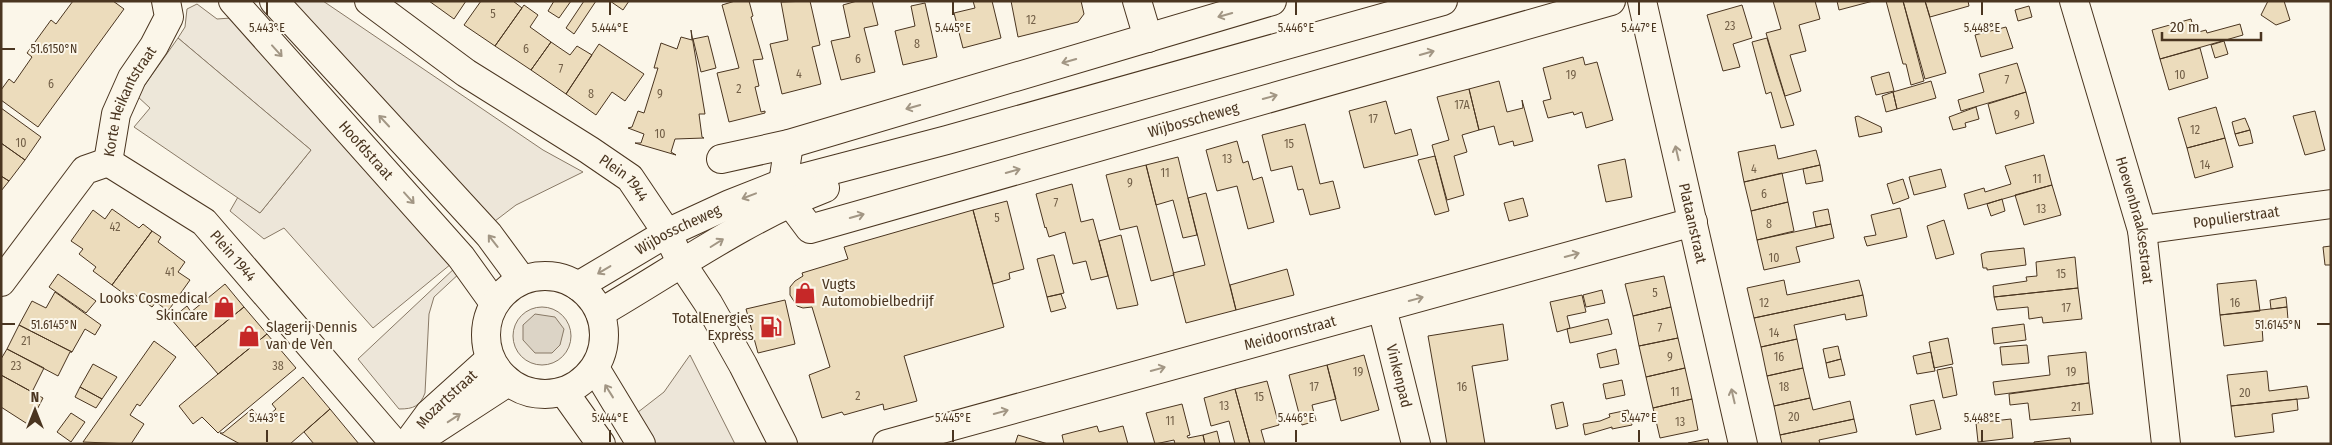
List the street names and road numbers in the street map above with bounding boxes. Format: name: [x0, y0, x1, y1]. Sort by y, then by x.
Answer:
street label: Korte Heikantstraat: [100, 43, 160, 158]
street label: Wijbosscheweg: [1146, 98, 1241, 141]
street label: Hoofdstraat: [335, 117, 397, 184]
street label: Plein 1944: [596, 151, 652, 205]
street label: Hoevenbraaksestraat: [2112, 155, 2157, 285]
street label: Plataanstraat: [1675, 181, 1711, 265]
street label: Wijbosscheweg: [632, 201, 724, 259]
street label: Populierstraat: [2192, 202, 2281, 232]
street label: Plein 1944: [206, 227, 260, 285]
street label: Meidoornstraat: [1242, 312, 1338, 354]
street label: Vinkenpad: [1382, 342, 1416, 410]
street label: Mozartstraat: [412, 366, 481, 432]

